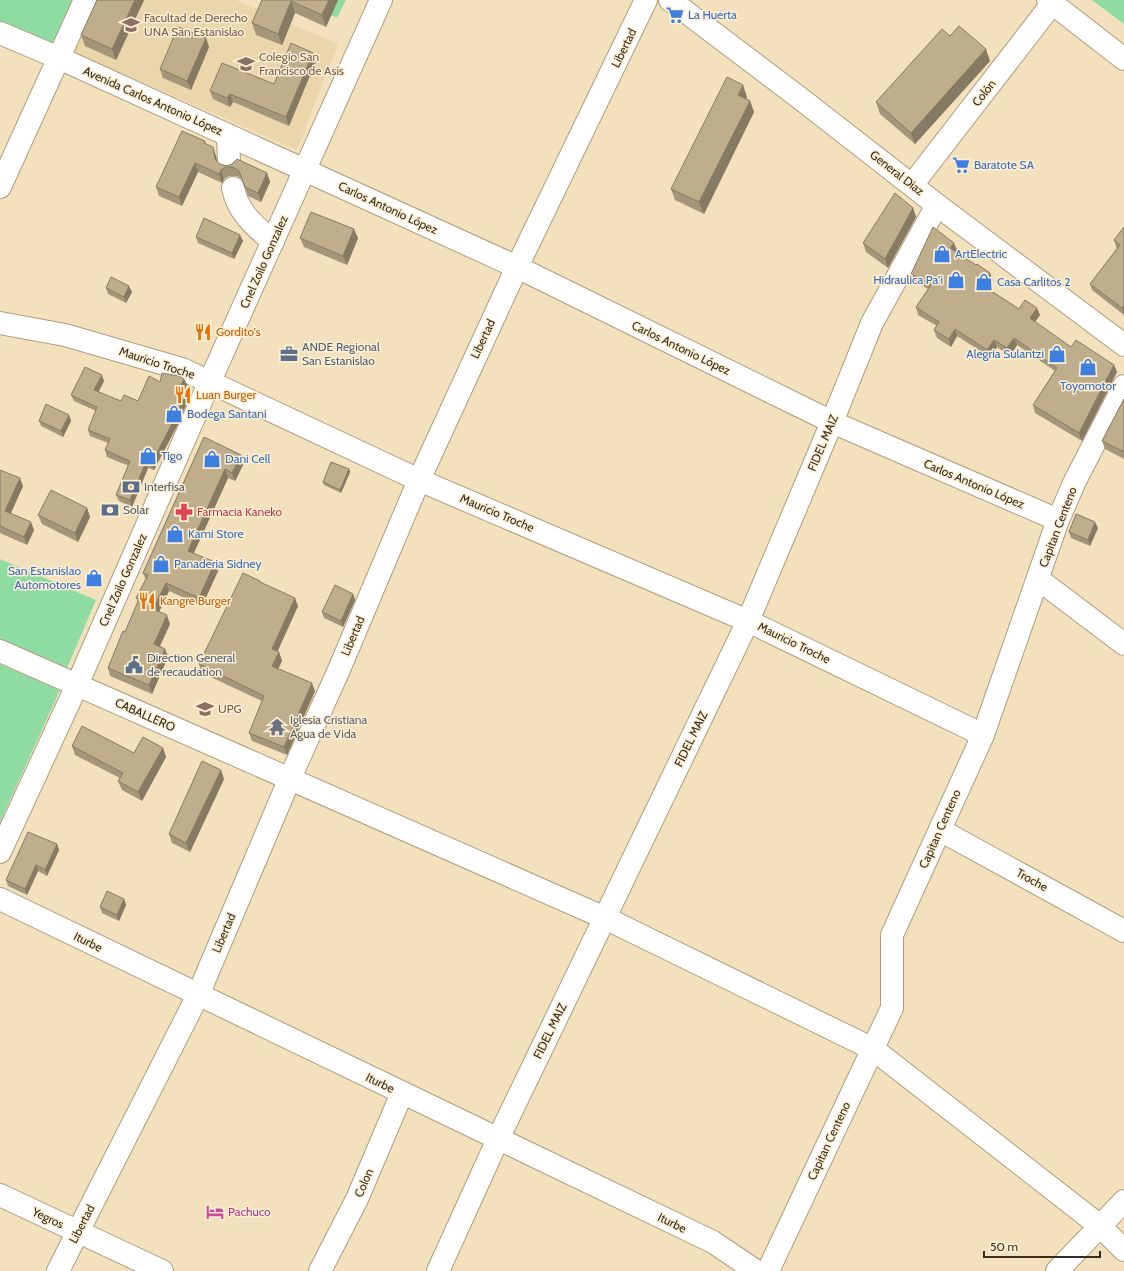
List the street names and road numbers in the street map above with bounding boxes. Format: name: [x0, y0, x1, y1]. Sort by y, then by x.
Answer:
street label: Libertad: [608, 26, 639, 70]
street label: Avenida Carlos Antonio López: [81, 63, 226, 138]
street label: Colón: [968, 76, 999, 109]
street label: General Diaz: [867, 147, 928, 199]
street label: Carlos Antonio López: [336, 178, 441, 237]
street label: Cnel Zoilo Gonzalez: [236, 213, 291, 311]
street label: Libertad: [467, 317, 498, 361]
street label: Carlos Antonio López: [629, 317, 733, 378]
street label: Mauricio Troche: [117, 343, 197, 382]
street label: FIDEL MAIZ: [804, 412, 841, 473]
street label: Carlos Antonio López: [922, 456, 1027, 512]
street label: Capitan Centeno: [1035, 484, 1080, 569]
street label: Mauricio Troche: [458, 490, 537, 535]
street label: Cnel Zoilo Gonzalez: [95, 531, 150, 629]
street label: Libertad: [338, 614, 368, 658]
street label: Mauricio Troche: [755, 618, 833, 667]
street label: CABALLERO: [113, 695, 178, 735]
street label: FIDEL MAIZ: [671, 708, 711, 769]
street label: Capitan Centeno: [915, 787, 964, 871]
street label: Troche: [1014, 865, 1051, 894]
street label: Libertad: [209, 911, 239, 955]
street label: Iturbe: [71, 928, 105, 955]
street label: FIDEL MAIZ: [530, 1000, 570, 1061]
street label: Iturbe: [363, 1069, 397, 1096]
street label: Capitan Centeno: [804, 1099, 853, 1182]
street label: Colon: [351, 1166, 376, 1199]
street label: Libertad: [65, 1202, 98, 1246]
street label: Yegros: [29, 1203, 66, 1231]
street label: Iturbe: [655, 1209, 689, 1236]

